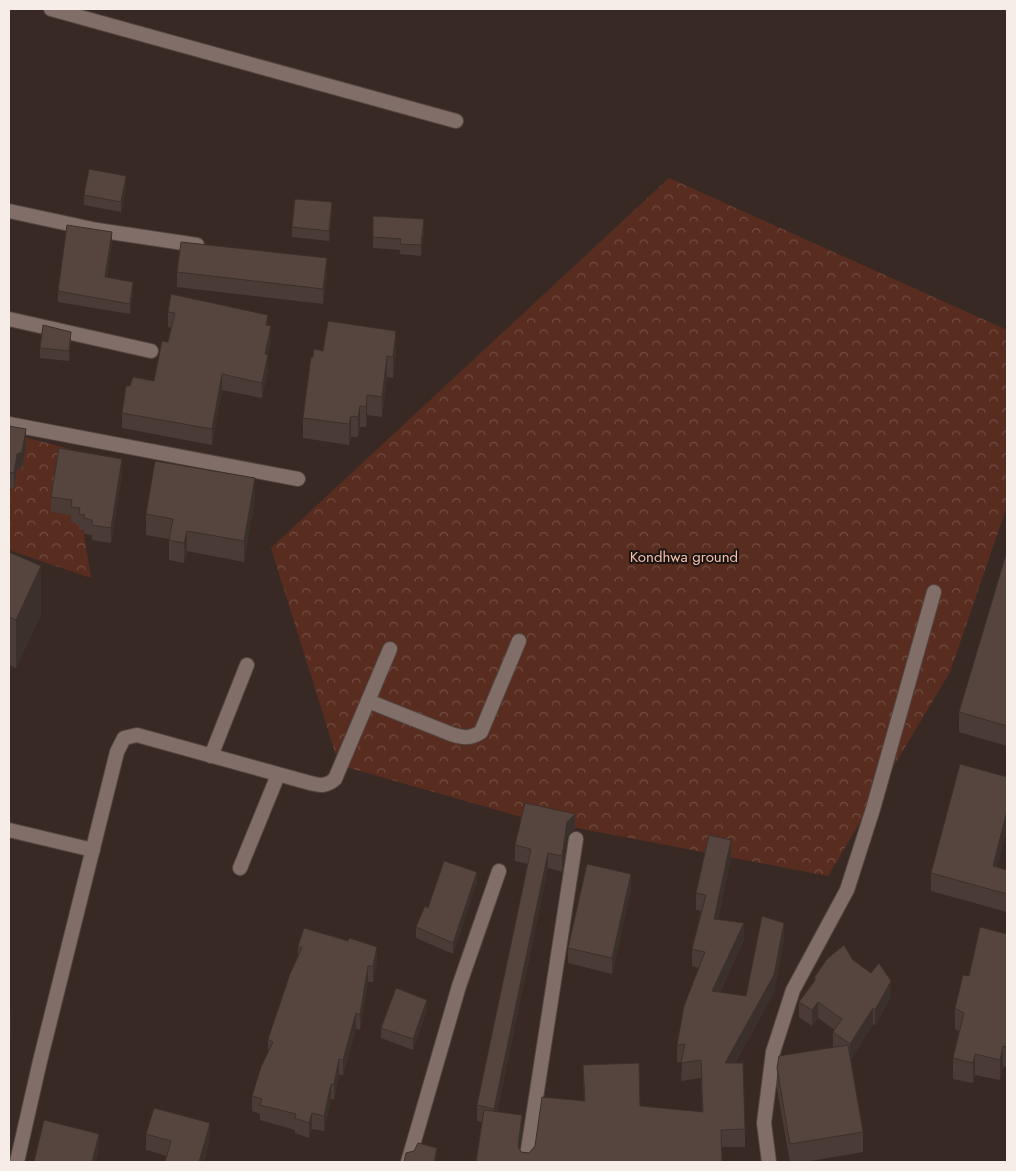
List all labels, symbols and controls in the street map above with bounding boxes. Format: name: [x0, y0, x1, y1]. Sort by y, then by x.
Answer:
park label: Kondhwa ground: [630, 546, 738, 568]

